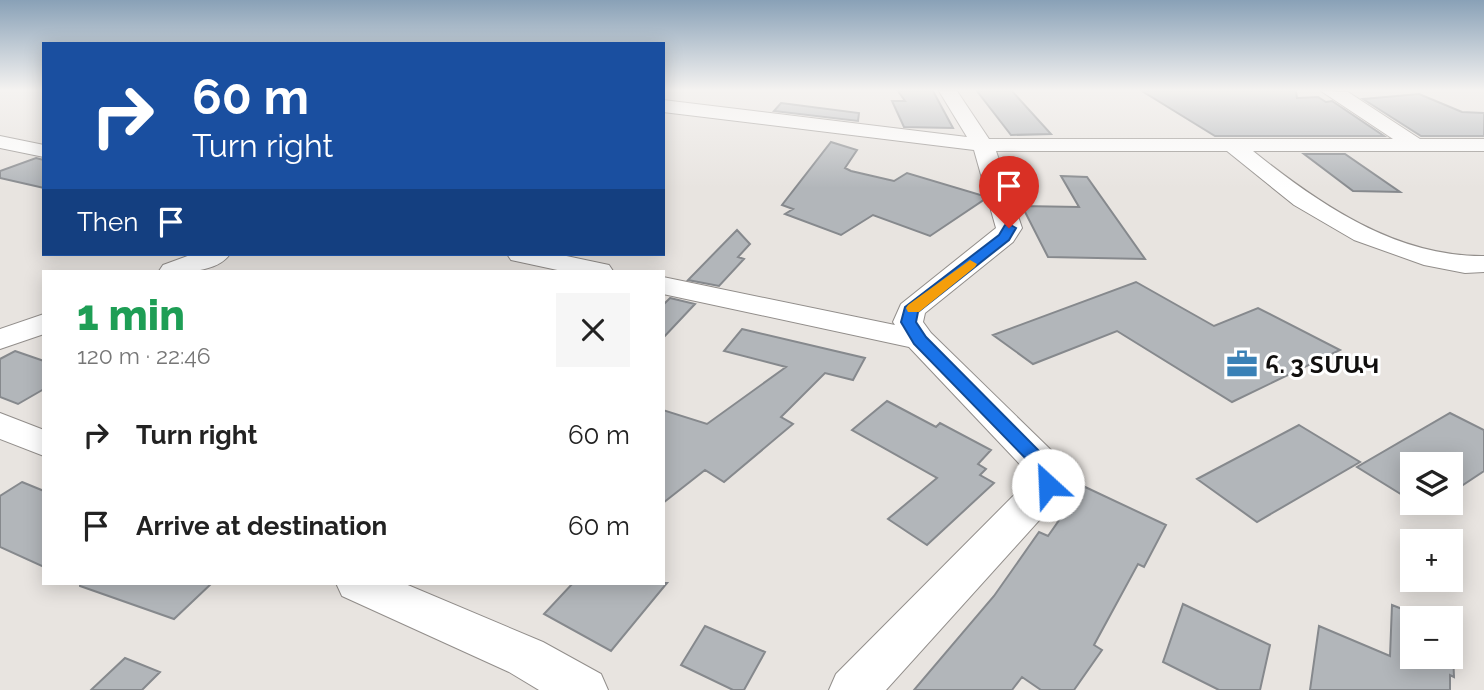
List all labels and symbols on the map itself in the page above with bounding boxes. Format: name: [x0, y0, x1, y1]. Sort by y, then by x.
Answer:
pin: [979, 156, 1039, 228]
office icon: հ. 3 ՏՄԱԿ: [1225, 347, 1259, 381]
place label: հ. 3 ՏՄԱԿ: [1265, 350, 1380, 379]
position arrow: [1011, 448, 1085, 522]

